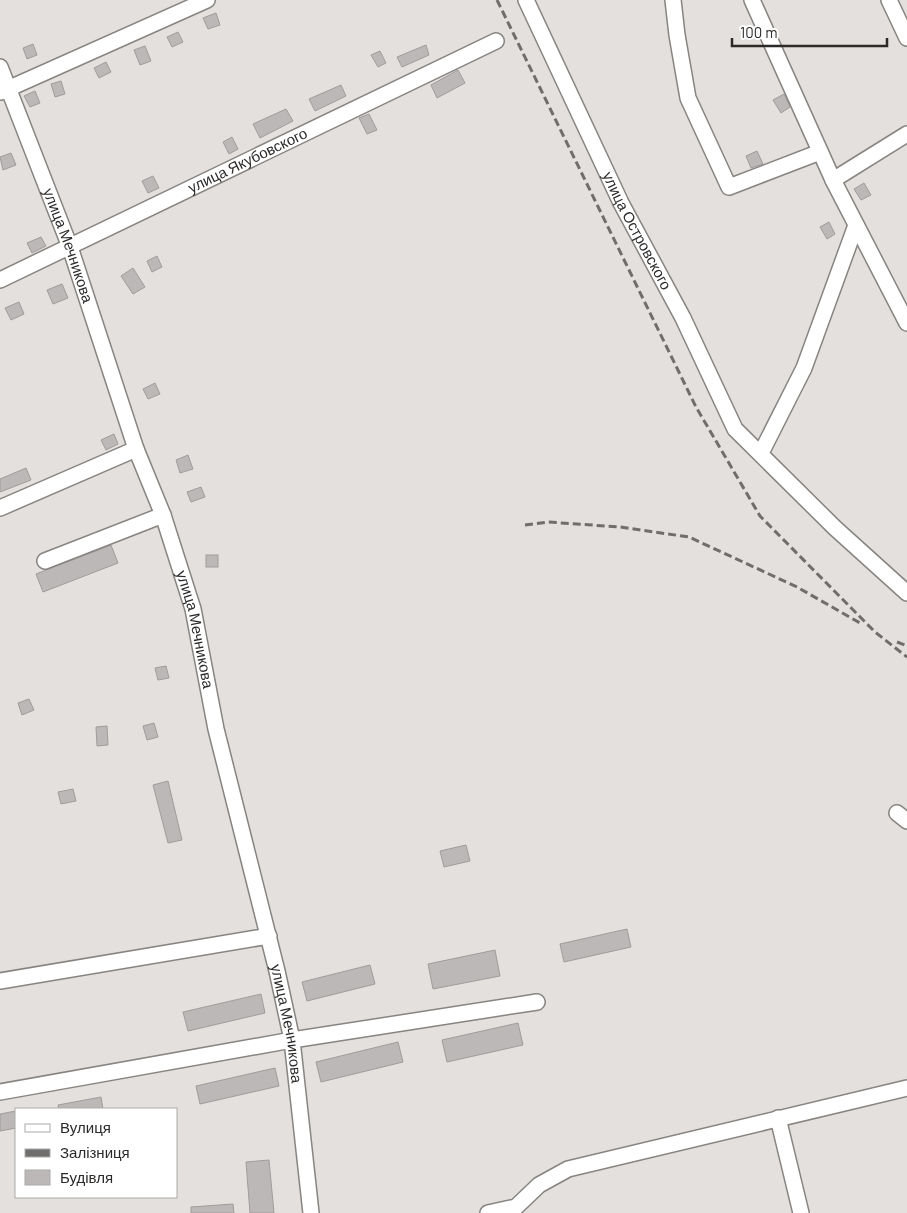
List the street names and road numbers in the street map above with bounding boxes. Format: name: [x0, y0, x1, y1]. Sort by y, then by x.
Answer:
street label: улица Якубовского: [185, 123, 310, 196]
street label: улица Островского: [600, 168, 676, 292]
street label: улица Мечникова: [40, 185, 98, 305]
street label: улица Мечникова: [173, 568, 218, 690]
street label: улица Мечникова: [268, 962, 307, 1085]

